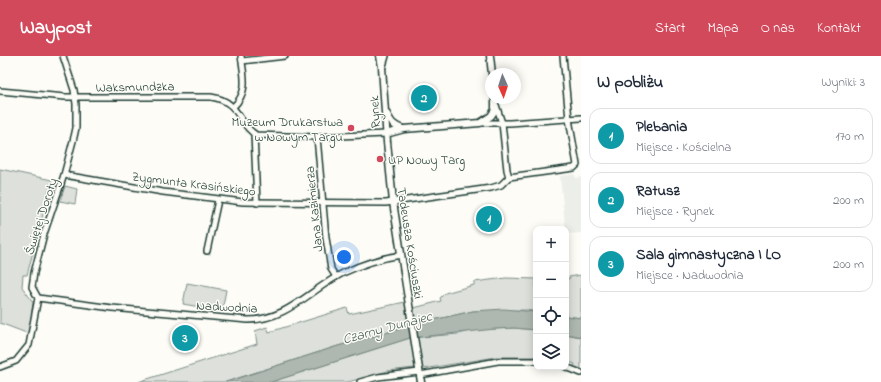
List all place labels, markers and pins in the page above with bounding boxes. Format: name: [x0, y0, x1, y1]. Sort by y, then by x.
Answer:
pin: 2: [411, 83, 437, 113]
place label: Muzeum Drukarstwa w Nowym Targu: [231, 113, 343, 148]
marker: Muzeum Drukarstwa w Nowym Targu: [346, 123, 356, 133]
place label: UP Nowy Targ: [388, 151, 465, 171]
marker: UP Nowy Targ: [375, 154, 385, 164]
pin: 1: [476, 204, 502, 234]
pin: 3: [172, 323, 198, 353]

